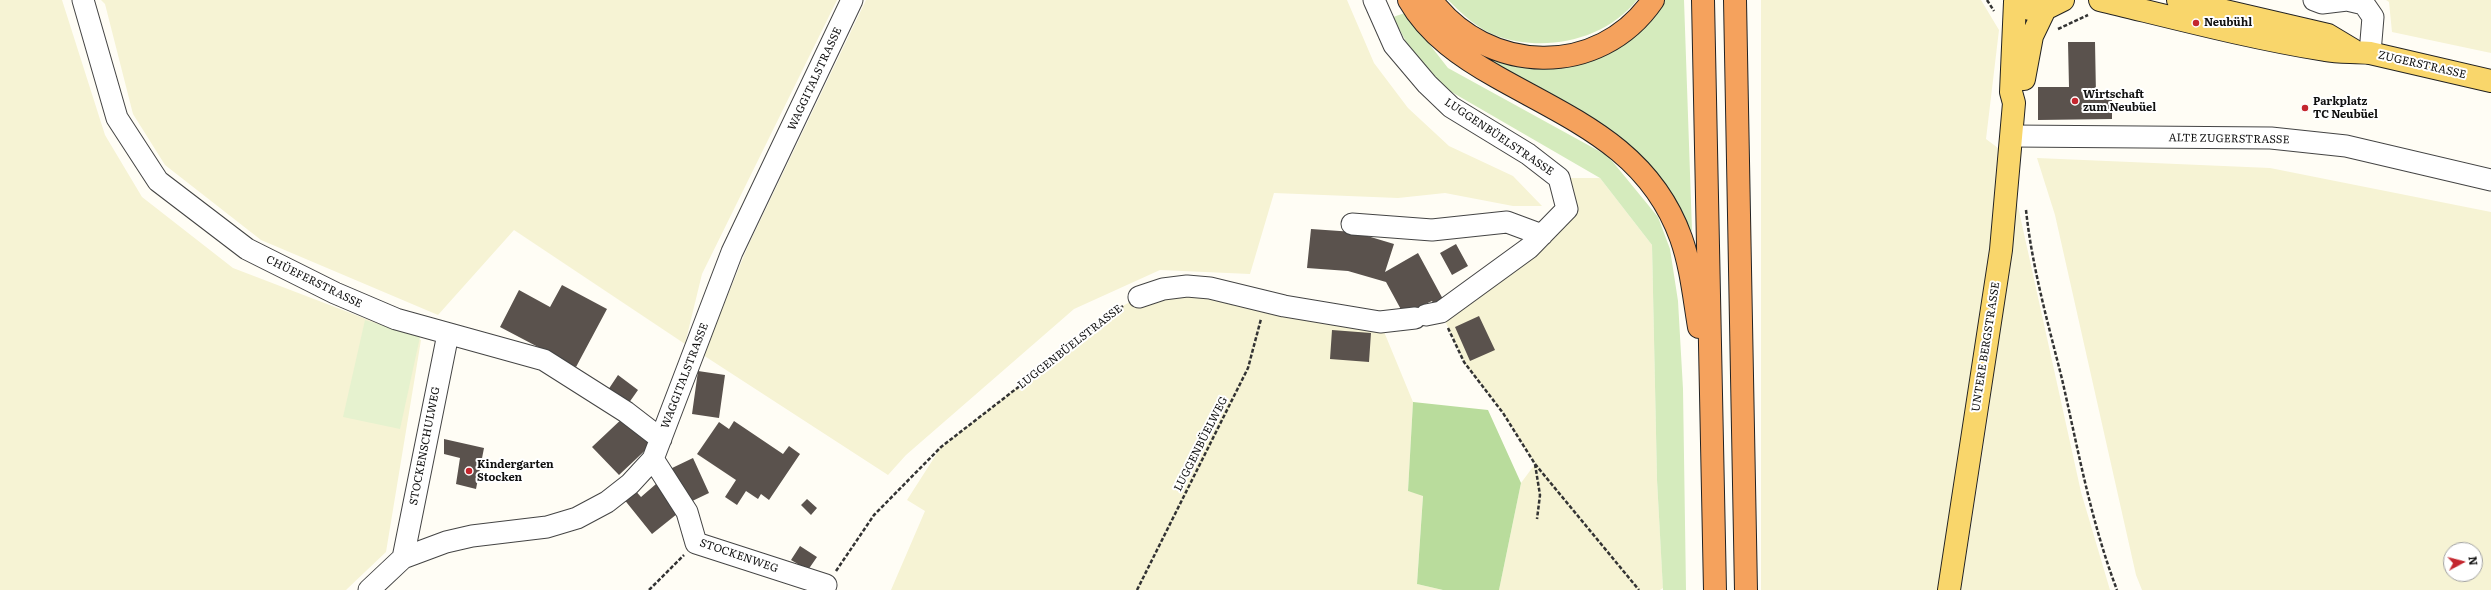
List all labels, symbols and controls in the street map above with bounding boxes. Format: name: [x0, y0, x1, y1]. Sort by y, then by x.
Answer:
place label: Neubühl: [2204, 16, 2252, 30]
marker: Neubühl: [2191, 18, 2201, 28]
street label: WAGGITALSTRASSE: [785, 25, 845, 133]
street label: ZUGERSTRASSE: [2377, 48, 2467, 82]
place label: Wirtschaft zum Neubüel: [2083, 88, 2156, 114]
place label: Parkplatz TC Neubüel: [2313, 95, 2378, 121]
street label: LUGGENBÜELSTRASSE: [1442, 96, 1556, 178]
marker: Wirtschaft zum Neubüel: [2070, 96, 2080, 106]
marker: Parkplatz TC Neubüel: [2300, 103, 2310, 113]
street label: ALTE ZUGERSTRASSE: [2168, 131, 2290, 147]
street label: CHÜEFERSTRASSE: [264, 253, 364, 311]
street label: UNTERE BERGSTRASSE: [1969, 281, 2003, 413]
street label: LUGGENBÜELSTRASSE: [1015, 302, 1125, 392]
street label: WAGGITALSTRASSE: [659, 321, 711, 431]
street label: STOCKENSCHULWEG: [407, 386, 443, 506]
street label: LUGGENBÜELWEG: [1171, 394, 1231, 494]
place label: Kindergarten Stocken: [477, 458, 554, 484]
marker: Kindergarten Stocken: [464, 466, 474, 476]
street label: STOCKENWEG: [698, 536, 780, 576]
north arrow: [2443, 542, 2483, 582]
text: N: [2465, 555, 2482, 566]

